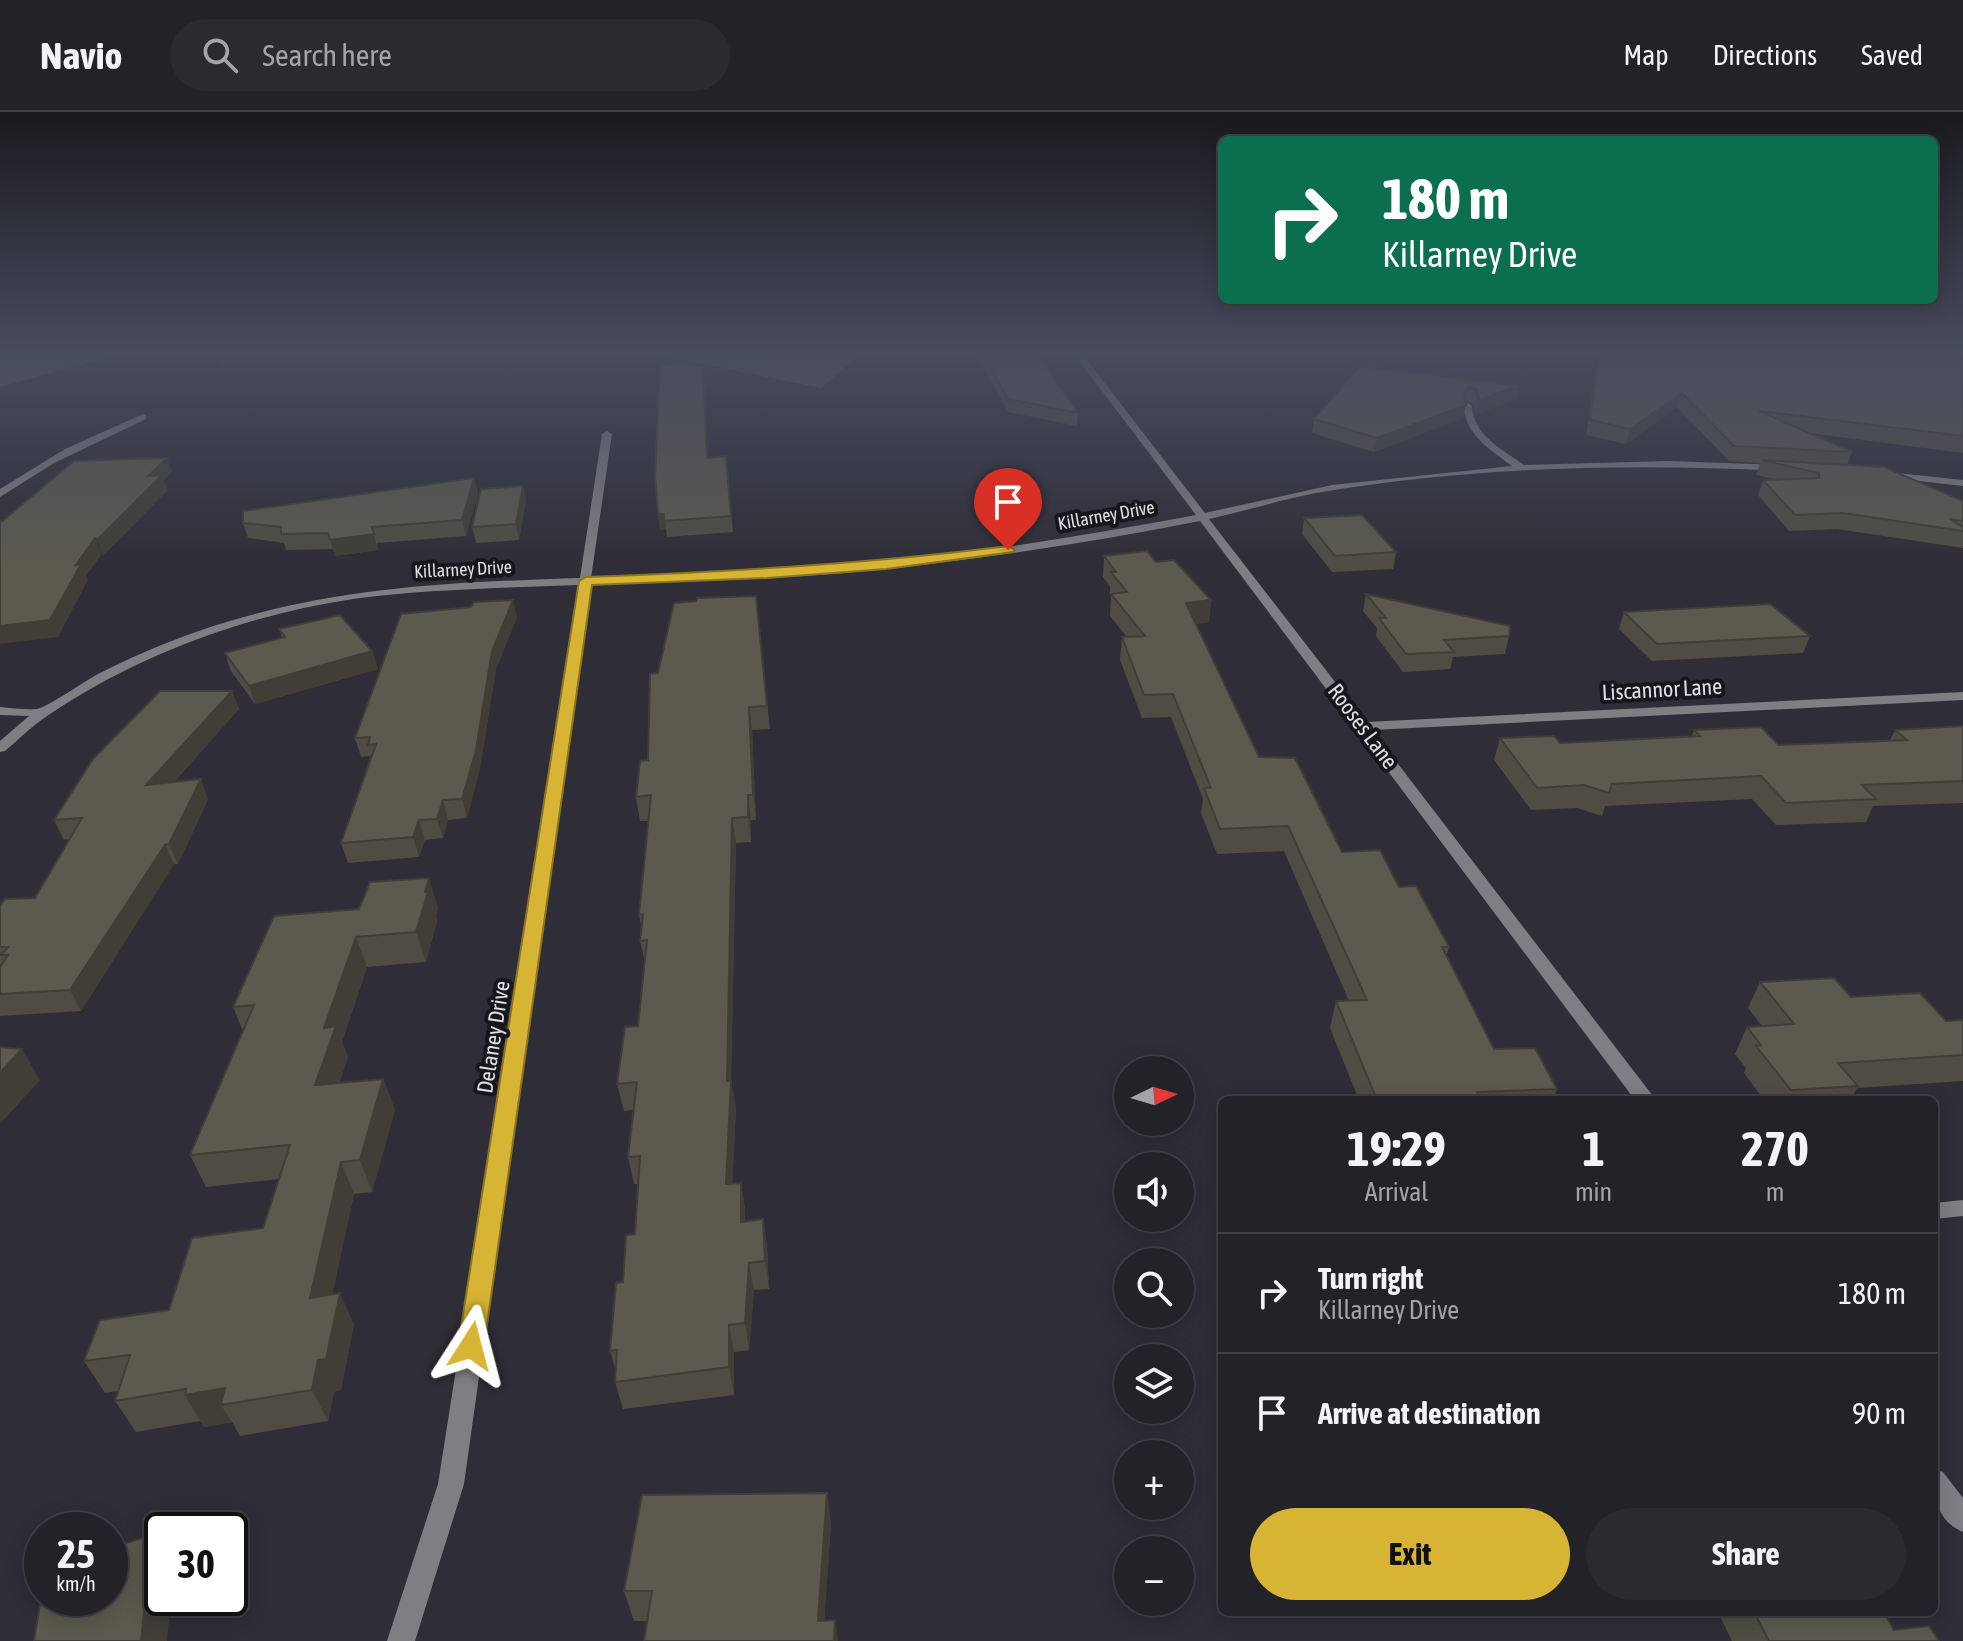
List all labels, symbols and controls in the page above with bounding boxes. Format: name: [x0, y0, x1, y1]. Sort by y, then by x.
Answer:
search box: [170, 19, 730, 91]
icon: search: [198, 33, 242, 77]
text: Navio: [40, 34, 122, 77]
text: Search here: [262, 38, 392, 72]
text: Map: [1624, 39, 1669, 71]
text: Directions: [1713, 39, 1817, 71]
text: Saved: [1861, 39, 1923, 71]
text: 180 m: [1382, 167, 1509, 231]
icon: right: [1250, 168, 1354, 272]
text: Killarney Drive: [1382, 233, 1577, 275]
pin: [974, 468, 1042, 550]
icon: arrive: [986, 480, 1030, 524]
street label: Killarney Drive: [1056, 496, 1156, 534]
street label: Killarney Drive: [414, 556, 512, 582]
street label: Liscannor Lane: [1601, 673, 1723, 705]
street label: Rooses Lane: [1323, 678, 1403, 774]
street label: Delaney Drive: [471, 979, 515, 1095]
north arrow: [1114, 1056, 1194, 1136]
map controls: [1114, 1056, 1194, 1616]
text: 19:29: [1347, 1121, 1446, 1176]
text: 1: [1582, 1121, 1605, 1176]
text: 270: [1741, 1121, 1809, 1176]
button: sound: [1114, 1152, 1194, 1232]
text: Arrival: [1365, 1177, 1428, 1207]
text: min: [1575, 1177, 1612, 1207]
text: m: [1766, 1177, 1784, 1207]
button: search: [1114, 1248, 1194, 1328]
text: Turn right: [1318, 1261, 1424, 1295]
icon: right: [1250, 1271, 1294, 1315]
text: 180 m: [1838, 1276, 1906, 1310]
text: Killarney Drive: [1318, 1295, 1459, 1325]
position arrow: [429, 1304, 513, 1388]
button: layers: [1114, 1344, 1194, 1424]
icon: arrive: [1250, 1391, 1294, 1435]
text: Arrive at destination: [1318, 1396, 1540, 1430]
text: 90 m: [1852, 1396, 1906, 1430]
button: +: [1114, 1440, 1194, 1520]
button: Exit: [1250, 1508, 1570, 1600]
button: Share: [1586, 1508, 1906, 1600]
speed limit sign: 30: [144, 1512, 248, 1616]
text: 25: [57, 1531, 95, 1576]
button: −: [1114, 1536, 1194, 1616]
text: km/h: [56, 1572, 96, 1595]

